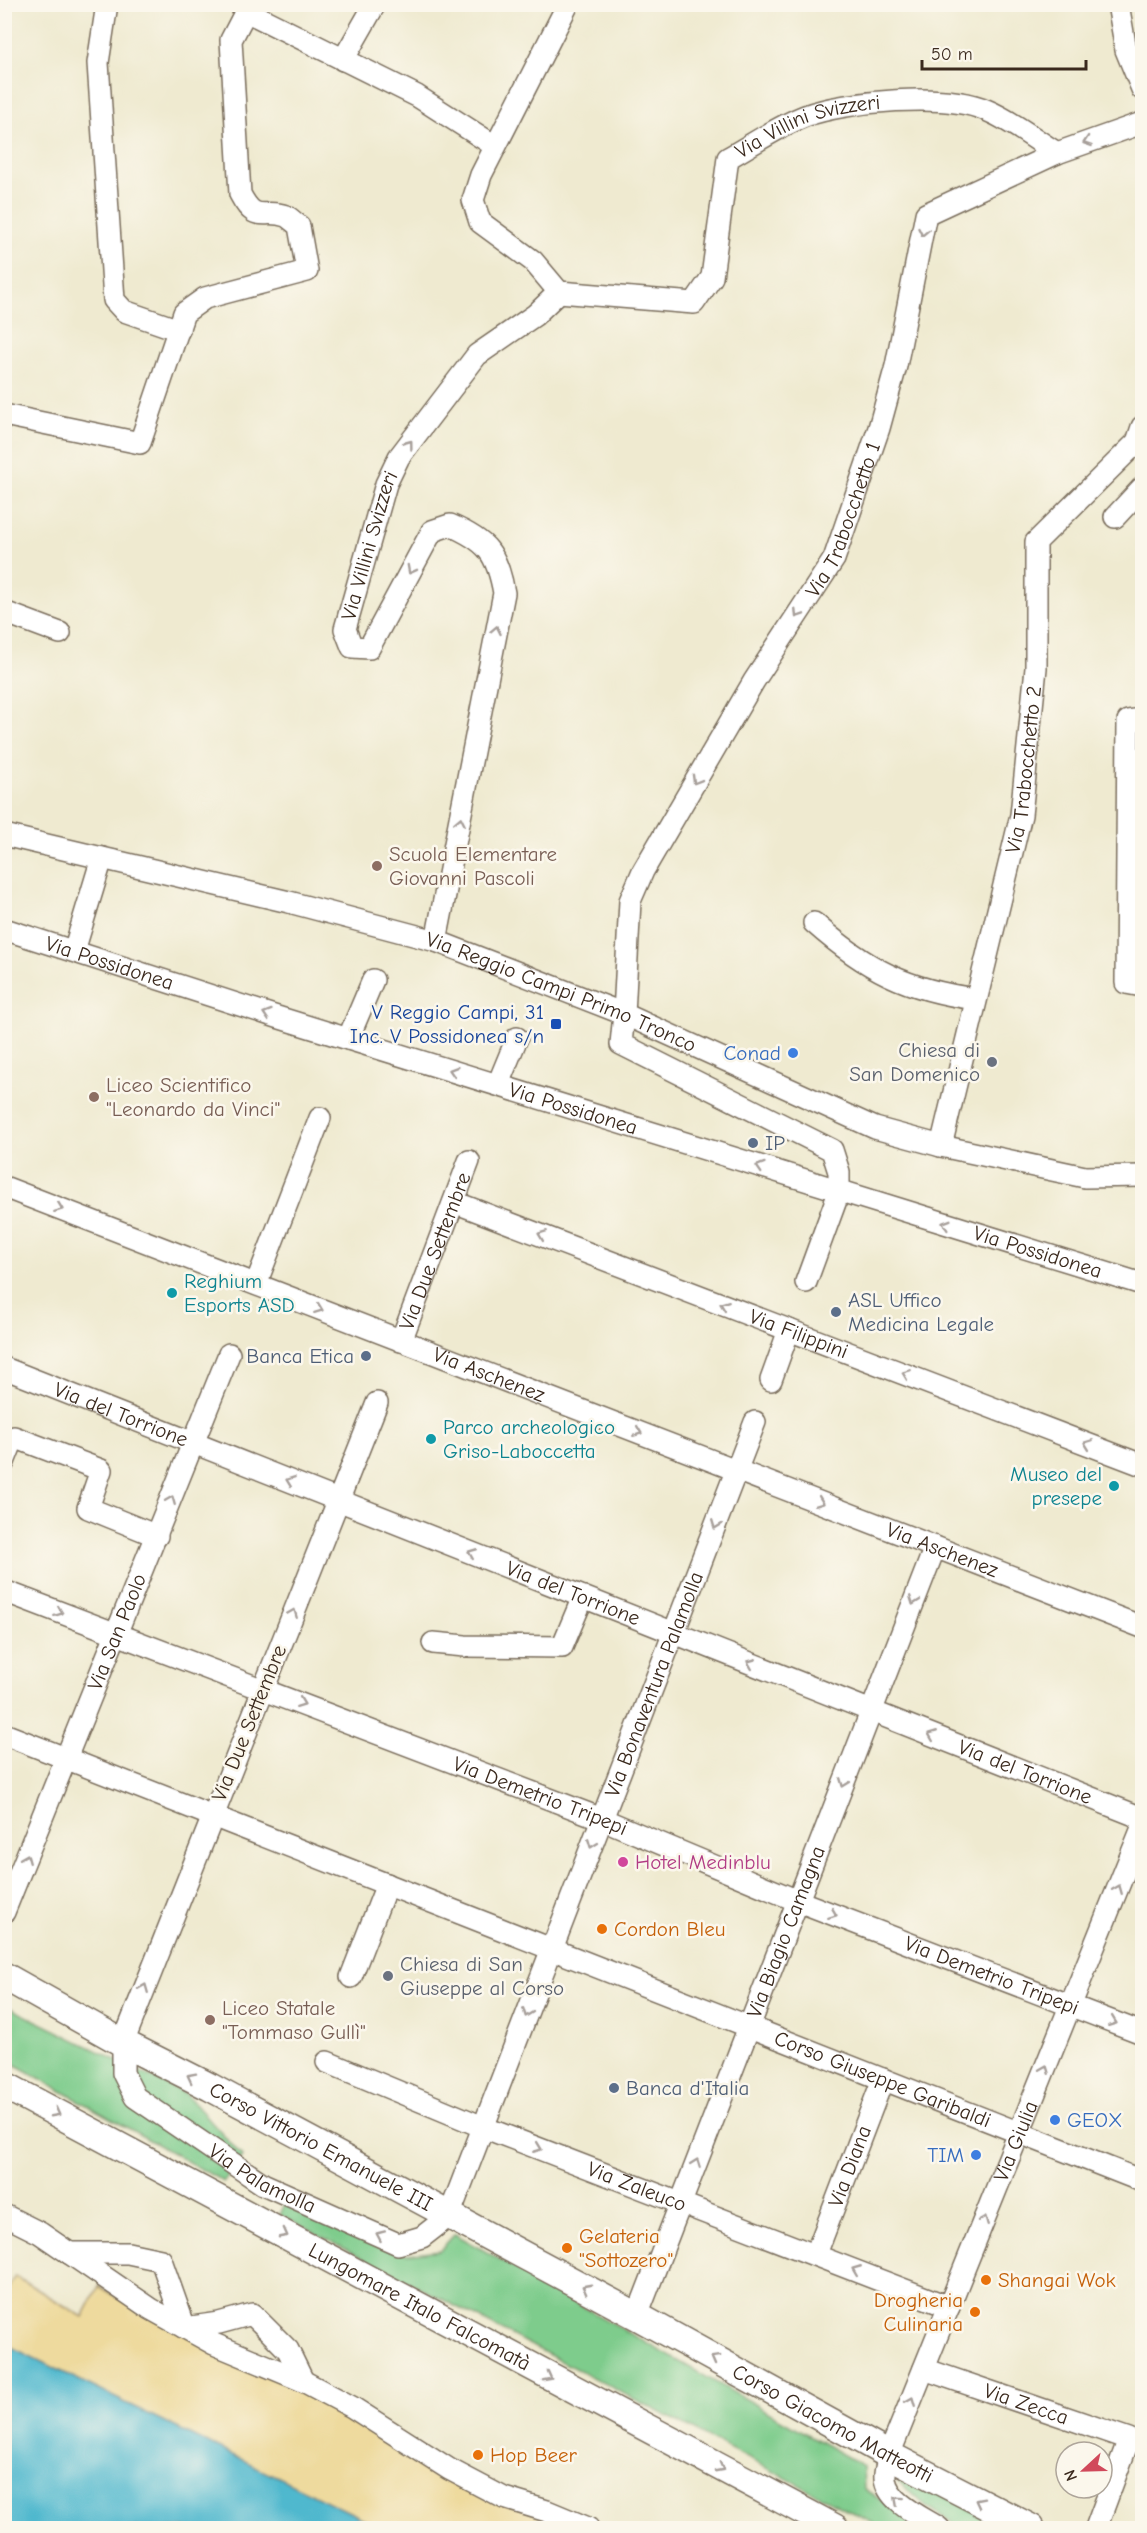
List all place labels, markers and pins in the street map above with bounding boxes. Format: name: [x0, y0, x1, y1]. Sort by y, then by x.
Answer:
place label: Scuola Elementare Giovanni Pascoli: [389, 842, 557, 890]
marker: Scuola Elementare Giovanni Pascoli: [370, 859, 384, 873]
place label: V Reggio Campi, 31 Inc. V Possidonea s/n: [350, 1000, 544, 1048]
marker: V Reggio Campi, 31 Inc. V Possidonea s/n: [549, 1017, 563, 1031]
place label: Chiesa di San Domenico: [849, 1038, 980, 1086]
place label: Conad: [723, 1041, 781, 1065]
marker: Conad: [786, 1046, 800, 1060]
marker: Chiesa di San Domenico: [985, 1055, 999, 1069]
place label: Liceo Scientifico "Leonardo da Vinci": [106, 1073, 280, 1121]
marker: Liceo Scientifico "Leonardo da Vinci": [87, 1090, 101, 1104]
place label: IP: [765, 1131, 785, 1155]
marker: IP: [746, 1136, 760, 1150]
place label: Reghium Esports ASD: [184, 1269, 295, 1317]
marker: Reghium Esports ASD: [165, 1286, 179, 1300]
place label: ASL Uffico Medicina Legale: [848, 1288, 994, 1336]
marker: ASL Uffico Medicina Legale: [829, 1305, 843, 1319]
place label: Banca Etica: [246, 1344, 354, 1368]
marker: Banca Etica: [359, 1349, 373, 1363]
place label: Parco archeologico Griso-Laboccetta: [443, 1415, 615, 1463]
marker: Parco archeologico Griso-Laboccetta: [424, 1432, 438, 1446]
place label: Museo del presepe: [1010, 1462, 1102, 1510]
marker: Museo del presepe: [1107, 1479, 1121, 1493]
place label: Hotel Medinblu: [635, 1850, 771, 1874]
marker: Hotel Medinblu: [616, 1855, 630, 1869]
place label: Cordon Bleu: [614, 1917, 725, 1941]
marker: Cordon Bleu: [595, 1922, 609, 1936]
place label: Chiesa di San Giuseppe al Corso: [400, 1952, 564, 2000]
marker: Chiesa di San Giuseppe al Corso: [381, 1969, 395, 1983]
place label: Liceo Statale "Tommaso Gullì": [222, 1996, 366, 2044]
marker: Liceo Statale "Tommaso Gullì": [203, 2013, 217, 2027]
place label: Banca d'Italia: [626, 2076, 749, 2100]
marker: Banca d'Italia: [607, 2081, 621, 2095]
place label: GEOX: [1067, 2108, 1122, 2132]
marker: GEOX: [1048, 2113, 1062, 2127]
place label: TIM: [927, 2143, 964, 2167]
marker: TIM: [969, 2148, 983, 2162]
place label: Gelateria "Sottozero": [579, 2224, 673, 2272]
marker: Gelateria "Sottozero": [560, 2241, 574, 2255]
place label: Shangai Wok: [998, 2268, 1116, 2292]
marker: Shangai Wok: [979, 2273, 993, 2287]
place label: Drogheria Culinaria: [874, 2288, 963, 2336]
marker: Drogheria Culinaria: [968, 2305, 982, 2319]
place label: Hop Beer: [490, 2443, 578, 2467]
marker: Hop Beer: [471, 2448, 485, 2462]

